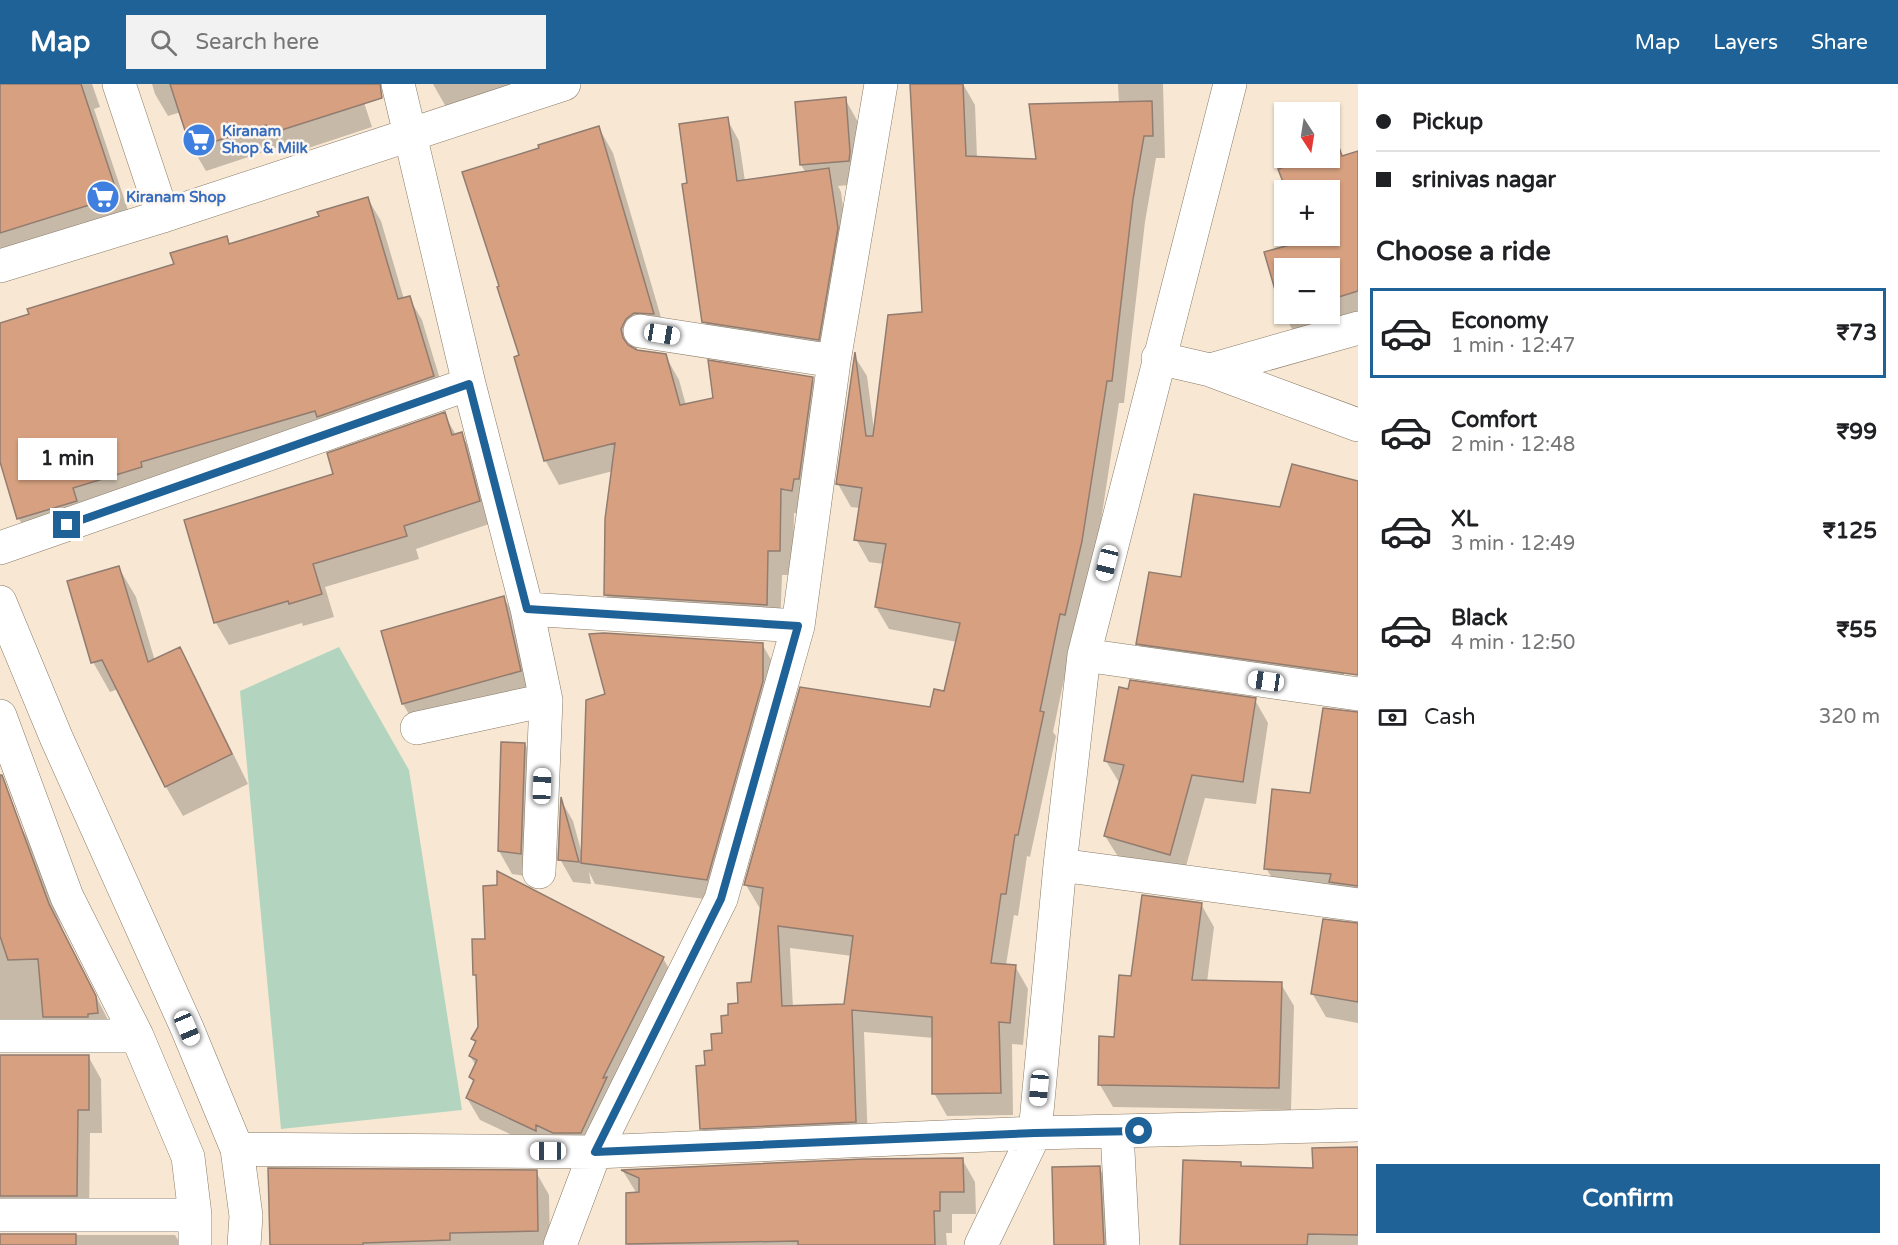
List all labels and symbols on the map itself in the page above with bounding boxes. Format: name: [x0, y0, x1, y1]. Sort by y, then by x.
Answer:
north arrow: [1274, 102, 1340, 168]
supermarket icon: Kiranam Shop & Milk: [181, 122, 217, 158]
place label: Kiranam Shop & Milk: [222, 122, 308, 158]
supermarket icon: Kiranam Shop: [85, 179, 121, 215]
place label: Kiranam Shop: [126, 188, 227, 207]
car: [643, 322, 681, 346]
callout: 1 min: [17, 438, 116, 480]
route end: [53, 511, 80, 538]
car: [1094, 543, 1120, 583]
car: [1247, 670, 1285, 692]
car: [532, 768, 552, 804]
car: [172, 1008, 202, 1048]
car: [1028, 1069, 1050, 1107]
route start: [1125, 1117, 1152, 1144]
car: [530, 1142, 566, 1160]

